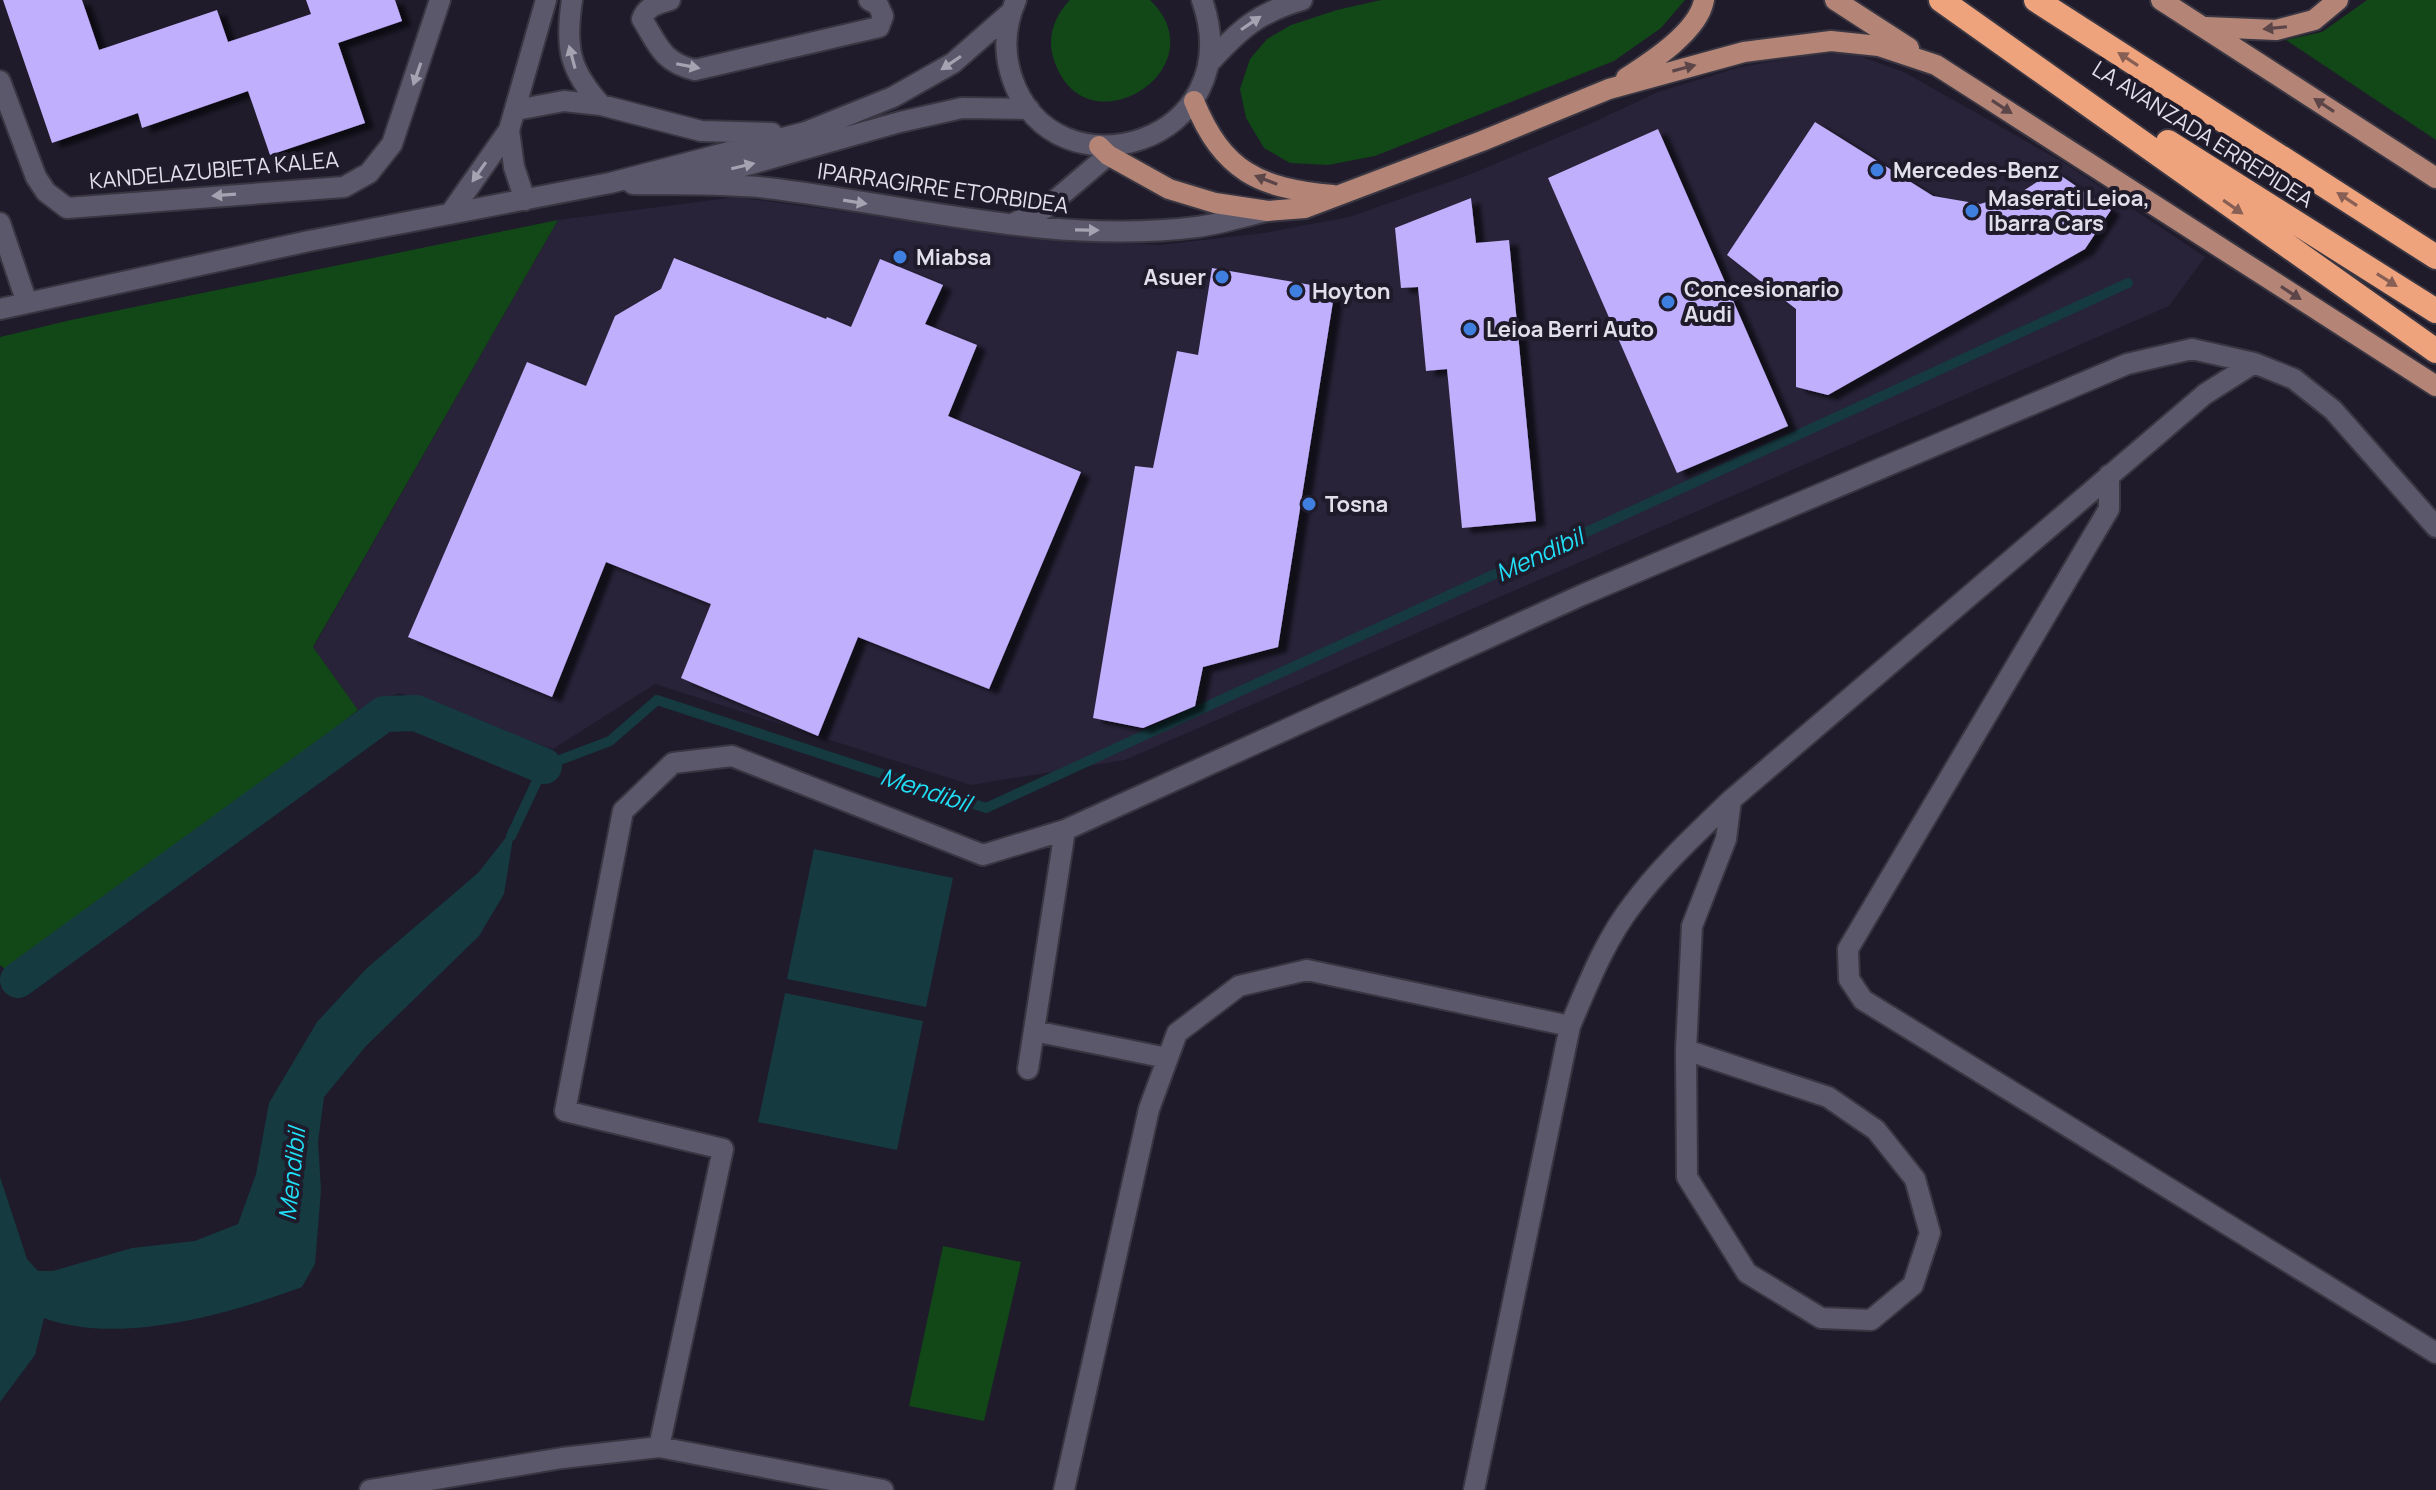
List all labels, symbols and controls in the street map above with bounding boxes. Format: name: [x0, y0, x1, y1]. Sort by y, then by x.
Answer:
one-way arrow: [1240, 16, 1261, 31]
one-way arrow: [2262, 22, 2287, 35]
one-way arrow: [565, 44, 577, 69]
one-way arrow: [2117, 52, 2139, 66]
street label: LA AVANZADA ERREPIDEA: [2087, 54, 2319, 214]
one-way arrow: [940, 56, 961, 71]
one-way arrow: [675, 60, 700, 72]
one-way arrow: [410, 62, 422, 86]
one-way arrow: [1672, 62, 1697, 74]
one-way arrow: [2313, 98, 2334, 113]
one-way arrow: [1991, 100, 2013, 114]
street label: KANDELAZUBIETA KALEA: [88, 144, 340, 196]
place label: Mercedes-Benz: [1893, 155, 2059, 185]
street label: IPARRAGIRRE ETORBIDEA: [816, 156, 1070, 220]
one-way arrow: [730, 159, 755, 171]
marker: Mercedes-Benz: [1868, 161, 1886, 179]
one-way arrow: [472, 162, 487, 183]
one-way arrow: [1254, 173, 1278, 186]
place label: Maserati Leioa, Ibarra Cars: [1988, 183, 2150, 238]
one-way arrow: [211, 189, 236, 202]
one-way arrow: [2336, 193, 2358, 207]
one-way arrow: [842, 197, 867, 209]
one-way arrow: [2223, 199, 2244, 214]
marker: Maserati Leioa, Ibarra Cars: [1963, 202, 1981, 220]
one-way arrow: [1075, 224, 1100, 237]
place label: Miabsa: [916, 242, 992, 272]
marker: Miabsa: [891, 248, 909, 266]
place label: Asuer: [1144, 262, 1206, 292]
marker: Asuer: [1213, 268, 1231, 286]
one-way arrow: [2376, 273, 2398, 287]
place label: Concesionario Audi: [1684, 274, 1840, 329]
place label: Hoyton: [1312, 276, 1391, 306]
marker: Hoyton: [1287, 282, 1305, 300]
one-way arrow: [2280, 286, 2302, 300]
marker: Concesionario Audi: [1659, 293, 1677, 311]
place label: Leioa Berri Auto: [1486, 314, 1654, 344]
marker: Leioa Berri Auto: [1461, 320, 1479, 338]
place label: Tosna: [1325, 489, 1388, 519]
marker: Tosna: [1300, 495, 1318, 513]
water label: Mendibil: [1490, 518, 1591, 589]
water label: Mendibil: [877, 759, 979, 820]
water label: Mendibil: [270, 1123, 313, 1222]

